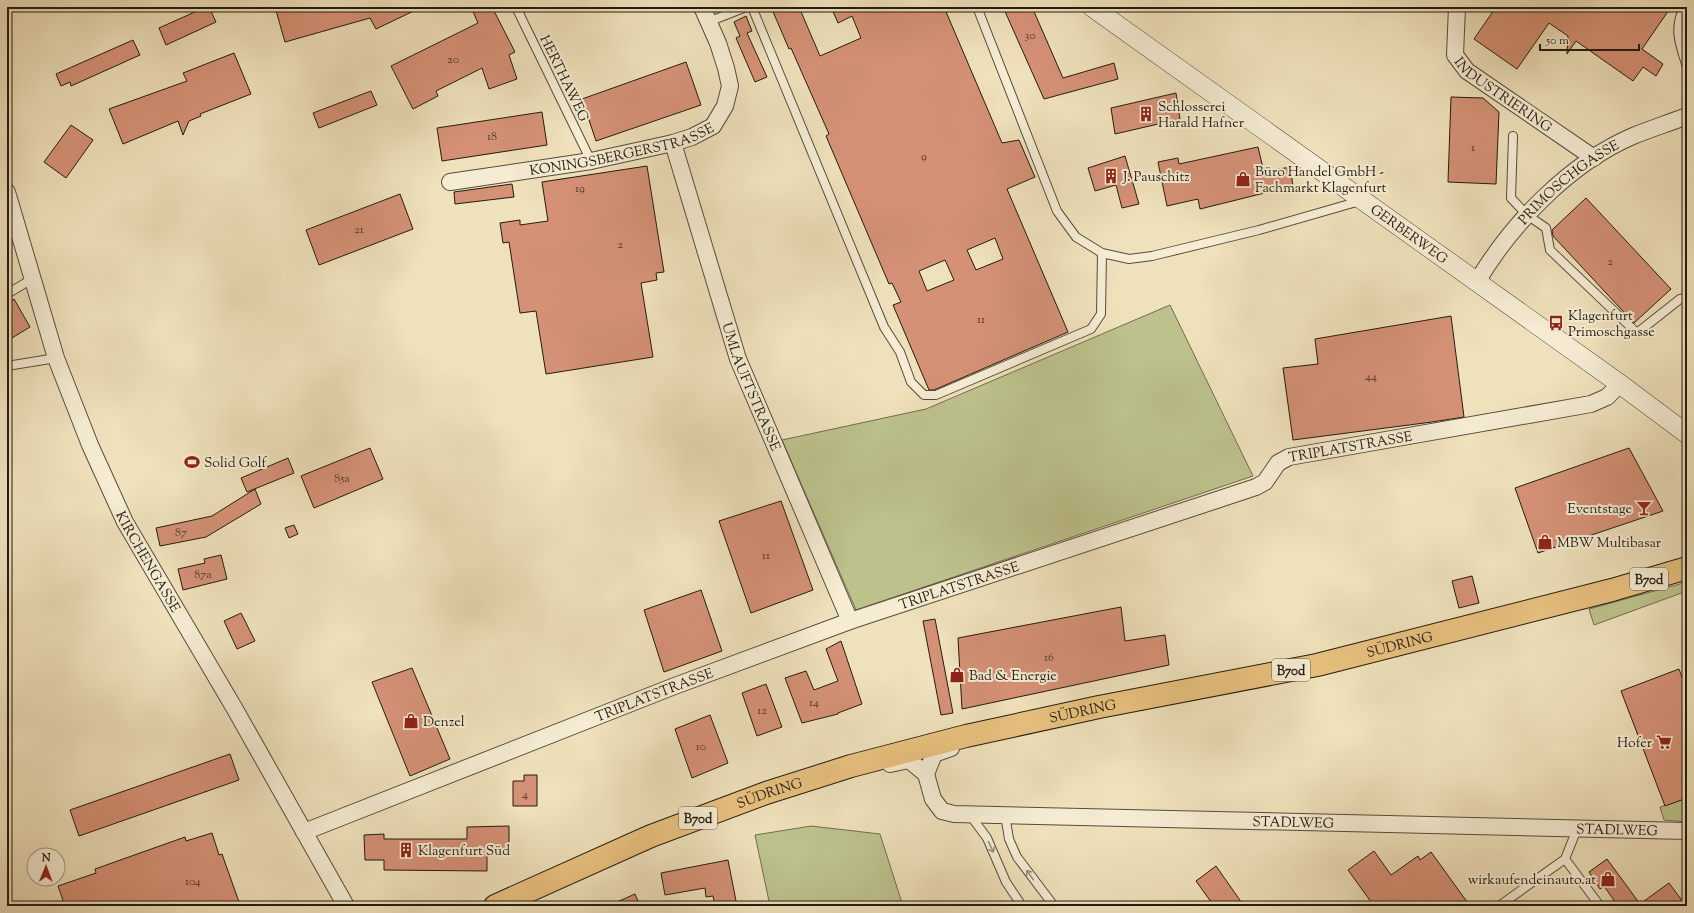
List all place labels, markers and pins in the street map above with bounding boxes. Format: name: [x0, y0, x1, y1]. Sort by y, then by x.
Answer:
place label: Schlosserei Harald Hafner: [1158, 98, 1245, 134]
building icon: Schlosserei Harald Hafner: [1137, 105, 1155, 123]
place label: Büro Handel GmbH - Fachmarkt Klagenfurt: [1255, 163, 1387, 199]
building icon: J. Pauschitz: [1102, 167, 1120, 185]
place label: J. Pauschitz: [1122, 168, 1190, 188]
shop icon: Büro Handel GmbH - Fachmarkt Klagenfurt: [1234, 170, 1252, 188]
place label: Klagenfurt Primoschgasse: [1568, 307, 1655, 343]
bus stop icon: Klagenfurt Primoschgasse: [1547, 314, 1565, 332]
sports icon: Solid Golf: [183, 453, 201, 471]
place label: Solid Golf: [204, 454, 268, 474]
bar icon: Eventstage: [1635, 499, 1653, 517]
place label: Eventstage: [1567, 500, 1632, 520]
shop icon: MBW Multibasar: [1536, 533, 1554, 551]
place label: MBW Multibasar: [1557, 534, 1662, 554]
shop icon: Bad & Energie: [948, 666, 966, 684]
place label: Bad & Energie: [969, 667, 1057, 687]
shop icon: Denzel: [402, 712, 420, 730]
place label: Denzel: [423, 713, 465, 733]
supermarket icon: Hofer: [1655, 733, 1673, 751]
place label: Hofer: [1617, 734, 1653, 754]
building icon: Klagenfurt Süd: [397, 841, 415, 859]
place label: Klagenfurt Süd: [418, 842, 510, 862]
shop icon: wirkaufendeinauto.at: [1599, 870, 1617, 888]
place label: wirkaufendeinauto.at: [1468, 871, 1596, 891]

